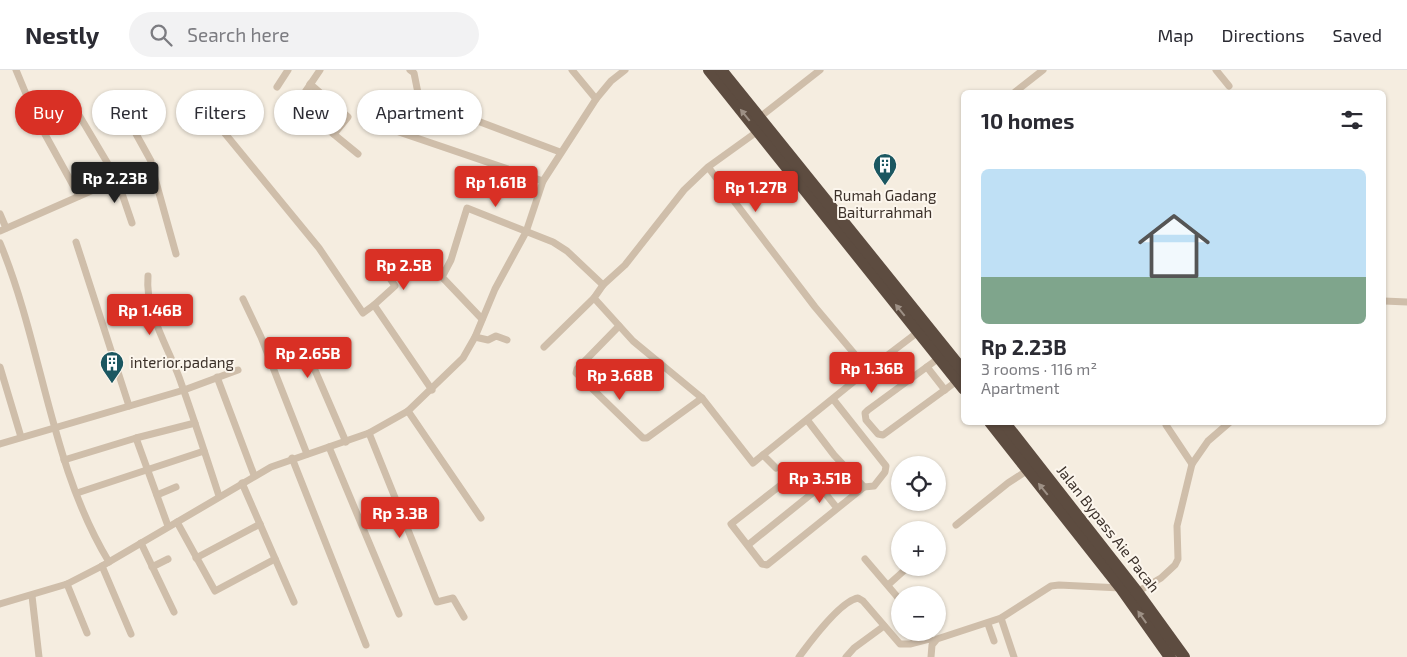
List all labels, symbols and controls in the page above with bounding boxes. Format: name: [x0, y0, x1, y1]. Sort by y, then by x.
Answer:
search box: [129, 12, 479, 57]
text: Nestly: [25, 20, 99, 49]
icon: search: [147, 21, 175, 49]
text: Search here: [187, 23, 289, 46]
text: Map: [1157, 24, 1194, 46]
text: Directions: [1222, 24, 1305, 46]
text: Saved: [1333, 24, 1382, 46]
chip: Buy: [15, 90, 82, 135]
chip: Rent: [92, 90, 166, 135]
chip: Filters: [176, 90, 264, 135]
chip: New: [274, 90, 347, 135]
chip: Apartment: [357, 90, 482, 135]
icon: filters: [1338, 106, 1366, 134]
one-way arrow: [739, 108, 750, 121]
text: 10 homes: [981, 108, 1074, 133]
building icon: Rumah Gadang Baiturrahmah: [872, 152, 898, 186]
pin: Rp 2.23B: [63, 162, 167, 204]
pin: Rp 1.61B: [444, 166, 548, 208]
text: Rp 2.23B: [82, 168, 148, 187]
pin: Rp 1.27B: [704, 170, 808, 213]
text: Rp 1.61B: [466, 172, 526, 191]
text: Rp 1.27B: [725, 177, 787, 196]
place label: Rumah Gadang Baiturrahmah: [834, 186, 937, 221]
icon: home: [1129, 201, 1219, 291]
pin: Rp 2.5B: [358, 248, 450, 291]
text: Rp 2.5B: [376, 255, 432, 274]
pin: Rp 1.46B: [98, 294, 202, 336]
text: Rp 1.46B: [118, 300, 182, 319]
one-way arrow: [895, 304, 906, 317]
text: Rp 2.23B: [981, 334, 1067, 359]
pin: Rp 2.65B: [256, 336, 360, 379]
text: Rp 2.65B: [275, 343, 341, 362]
building icon: interior.padang: [99, 350, 125, 384]
pin: Rp 1.36B: [820, 352, 924, 394]
place label: interior.padang: [130, 353, 235, 371]
pin: Rp 3.68B: [568, 358, 672, 401]
text: Rp 1.36B: [841, 358, 903, 377]
text: 3 rooms · 116 m²: [981, 359, 1097, 378]
text: Rp 3.68B: [587, 365, 653, 384]
text: Apartment: [981, 378, 1060, 397]
map controls: [891, 456, 946, 641]
button: locate: [891, 456, 946, 511]
street label: Jalan Bypass Aie Pacah: [1054, 461, 1164, 595]
pin: Rp 3.51B: [768, 462, 872, 504]
text: Rp 3.51B: [789, 468, 851, 487]
one-way arrow: [1037, 482, 1048, 495]
pin: Rp 3.3B: [354, 496, 446, 539]
text: Rp 3.3B: [372, 503, 428, 522]
button: +: [891, 521, 946, 576]
button: −: [891, 586, 946, 641]
one-way arrow: [1137, 610, 1147, 624]

